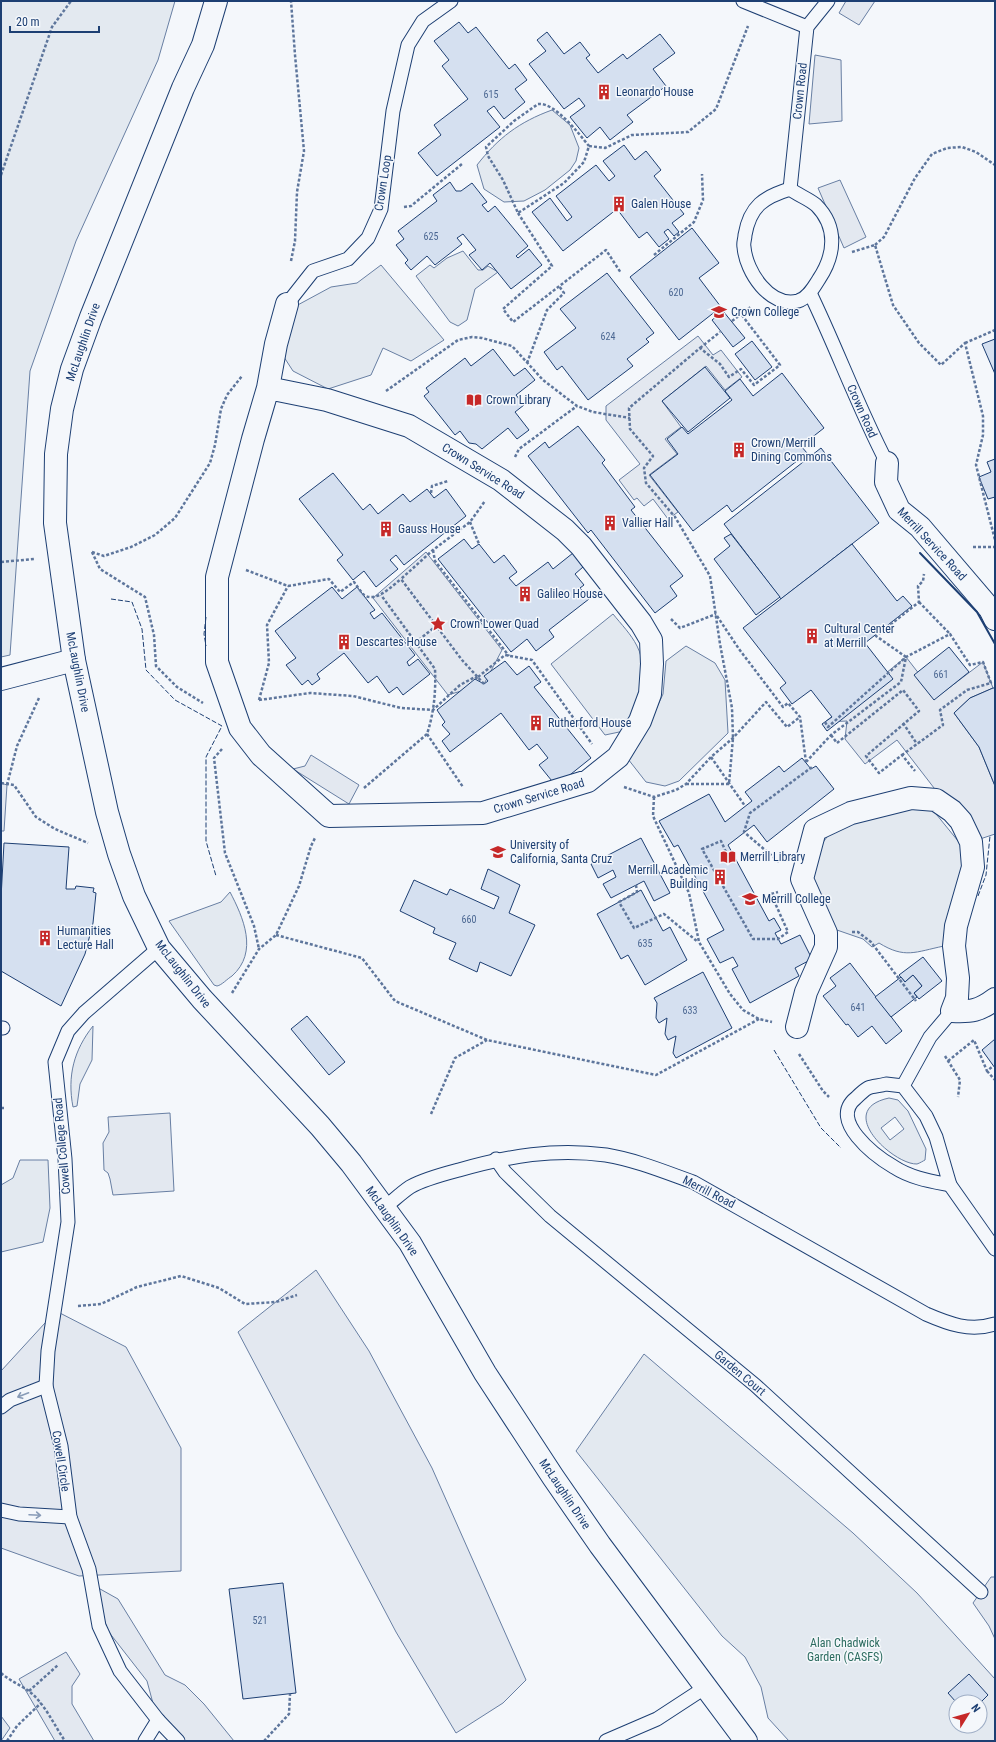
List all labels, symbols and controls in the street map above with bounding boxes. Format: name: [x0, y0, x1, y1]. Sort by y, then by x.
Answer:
scale bar: [10, 8, 99, 34]
text: 20 m: [16, 15, 40, 29]
street label: Crown Road: [790, 62, 810, 120]
building icon: Leonardo House: [595, 83, 613, 101]
place label: Leonardo House: [616, 85, 694, 99]
house number: 615: [484, 89, 498, 100]
street label: Crown Loop: [372, 154, 394, 212]
building icon: Galen House: [610, 195, 628, 213]
place label: Galen House: [631, 197, 692, 211]
house number: 625: [424, 231, 438, 242]
house number: 620: [669, 287, 683, 298]
street label: McLaughlin Drive: [63, 301, 103, 383]
school or university icon: Crown College: [710, 303, 728, 321]
place label: Crown College: [731, 305, 800, 319]
house number: 624: [601, 331, 615, 342]
street label: Crown Road: [844, 382, 880, 440]
library icon: Crown Library: [465, 391, 483, 409]
place label: Crown Library: [486, 393, 551, 407]
place label: Crown/Merrill Dining Commons: [751, 436, 832, 464]
street label: Crown Service Road: [439, 440, 527, 502]
building icon: Crown/Merrill Dining Commons: [730, 441, 748, 459]
street label: Merrill Service Road: [895, 505, 969, 583]
building icon: Vallier Hall: [601, 514, 619, 532]
place label: Vallier Hall: [622, 516, 673, 530]
building icon: Gauss House: [377, 520, 395, 538]
place label: Gauss House: [398, 522, 461, 536]
building icon: Galileo House: [516, 585, 534, 603]
place label: Galileo House: [537, 587, 603, 601]
place icon: Crown Lower Quad: [429, 615, 447, 633]
place label: Crown Lower Quad: [450, 617, 539, 631]
place label: Cultural Center at Merrill: [824, 622, 895, 650]
building icon: Cultural Center at Merrill: [803, 627, 821, 645]
street label: McLaughlin Drive: [63, 631, 93, 714]
building icon: Descartes House: [335, 633, 353, 651]
place label: Descartes House: [356, 635, 437, 649]
house number: 661: [934, 669, 948, 680]
building icon: Rutherford House: [527, 714, 545, 732]
place label: Rutherford House: [548, 716, 632, 730]
street label: Crown Service Road: [492, 776, 586, 816]
place label: University of California, Santa Cruz: [510, 838, 612, 866]
school or university icon: University of California, Santa Cruz: [489, 843, 507, 861]
library icon: Merrill Library: [719, 848, 737, 866]
place label: Merrill Library: [740, 850, 805, 864]
place label: Merrill Academic Building: [628, 863, 708, 891]
building icon: Merrill Academic Building: [711, 868, 729, 886]
school or university icon: Merrill College: [741, 890, 759, 908]
place label: Merrill College: [762, 892, 831, 906]
house number: 660: [462, 914, 476, 925]
place label: Humanities Lecture Hall: [57, 924, 114, 952]
building icon: Humanities Lecture Hall: [36, 929, 54, 947]
street label: McLaughlin Drive: [152, 938, 214, 1011]
house number: 635: [638, 938, 652, 949]
house number: 641: [851, 1002, 865, 1013]
house number: 633: [683, 1005, 697, 1016]
street label: Cowell College Road: [51, 1097, 73, 1195]
street label: Merrill Road: [680, 1173, 738, 1211]
street label: McLaughlin Drive: [363, 1184, 421, 1259]
street label: Garden Court: [712, 1348, 769, 1399]
one-way arrow: [17, 1392, 29, 1400]
street label: Cowell Circle: [49, 1430, 73, 1493]
street label: McLaughlin Drive: [536, 1456, 594, 1532]
one-way arrow: [28, 1512, 41, 1519]
house number: 521: [253, 1615, 267, 1626]
park label: Alan Chadwick Garden (CASFS): [807, 1636, 883, 1664]
north arrow: [948, 1694, 988, 1734]
text: N: [968, 1702, 983, 1715]

